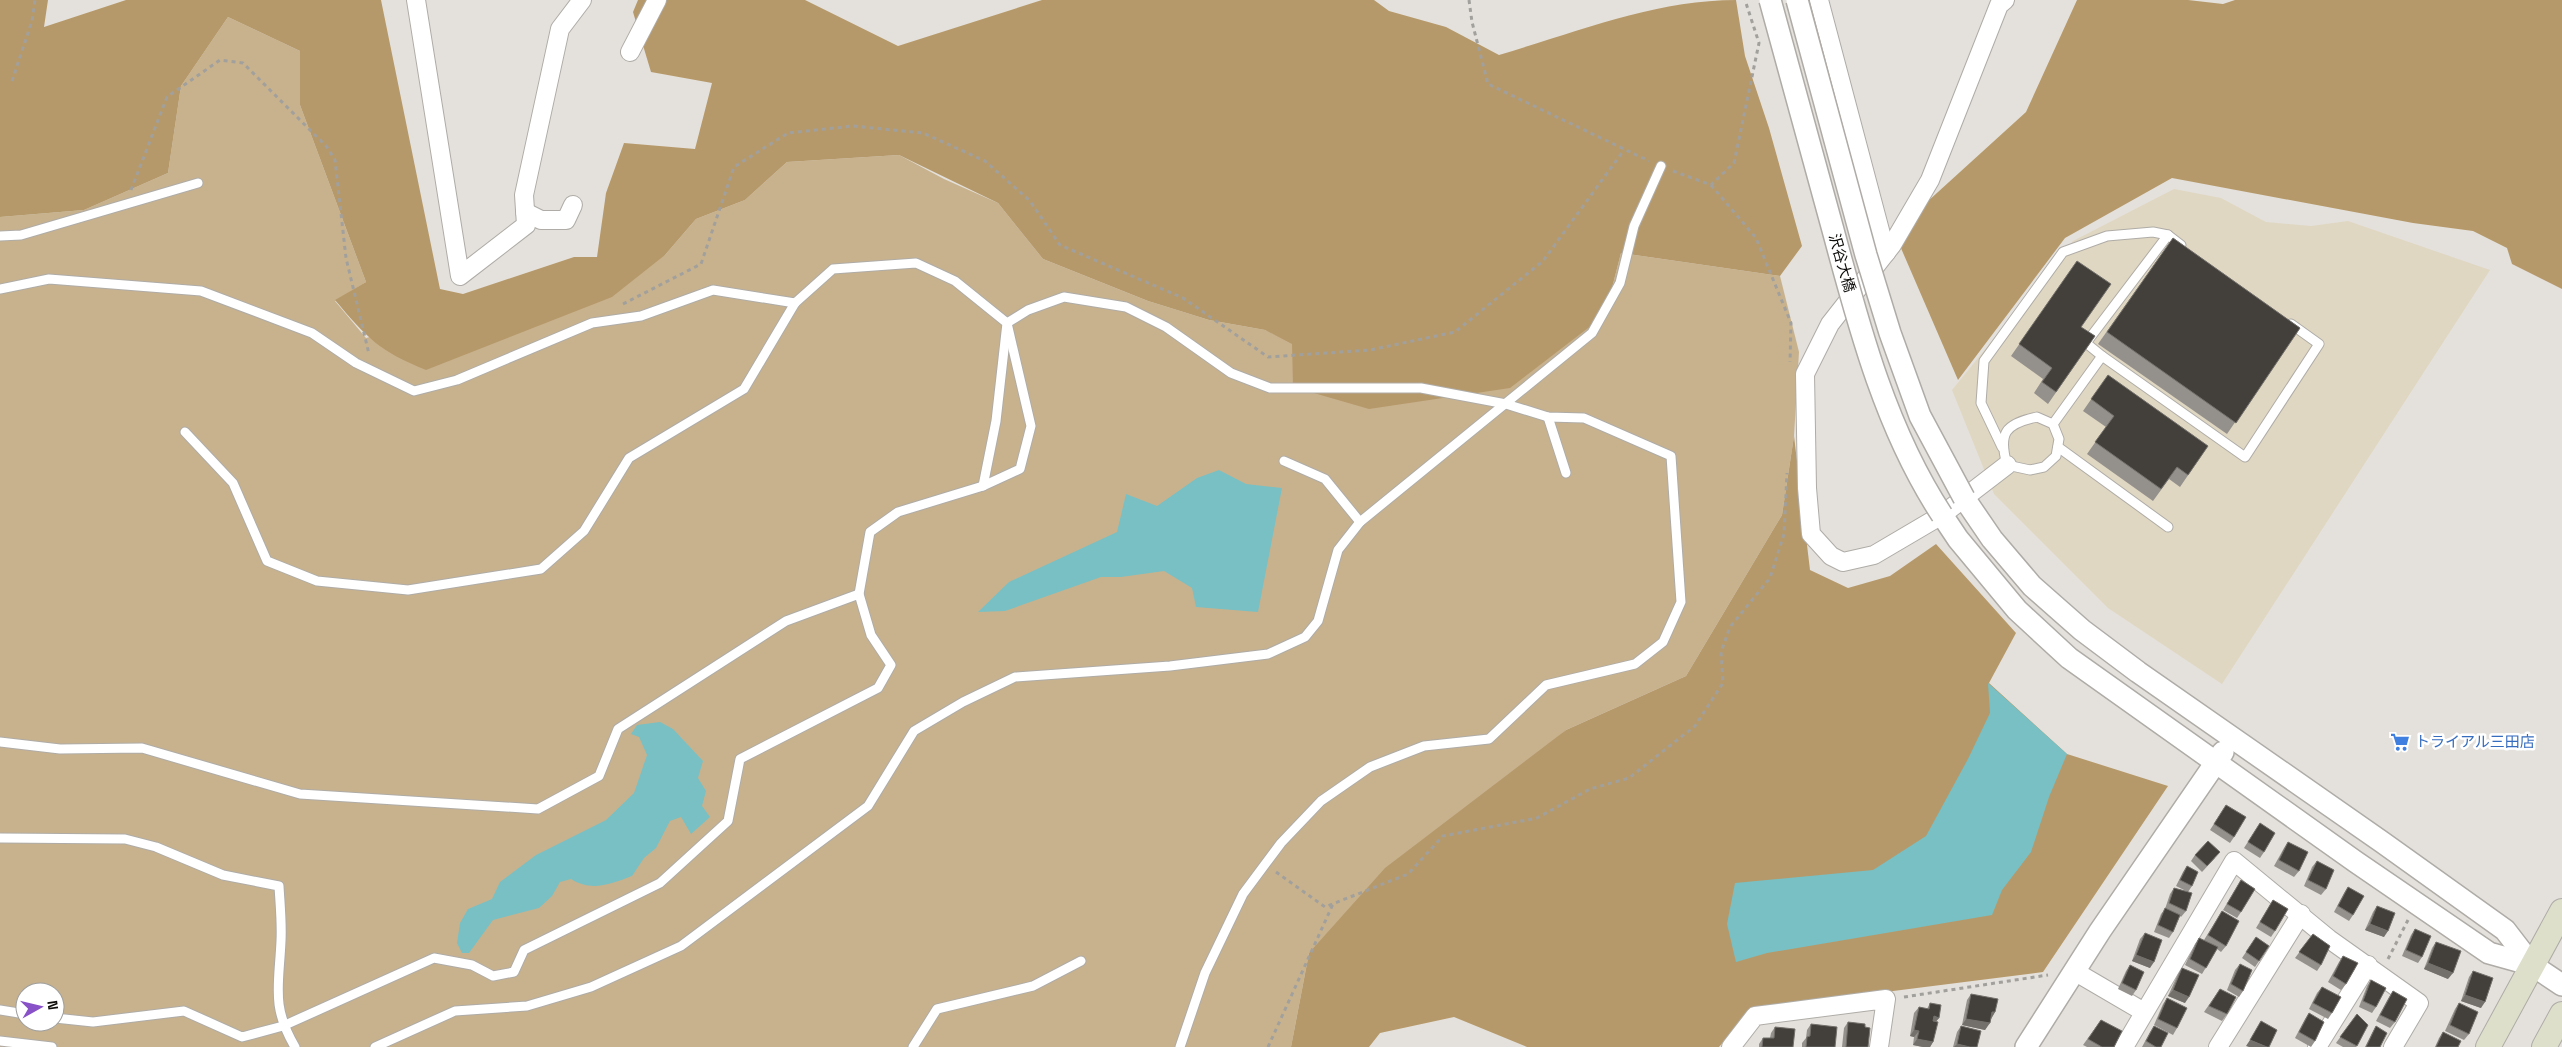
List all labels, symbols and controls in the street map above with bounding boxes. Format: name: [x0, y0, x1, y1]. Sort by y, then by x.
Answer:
street label: 沢谷大橋: [1825, 231, 1860, 294]
supermarket icon: トライアル三田店: [2389, 731, 2411, 753]
place label: トライアル三田店: [2415, 732, 2535, 751]
north arrow: [15, 982, 65, 1032]
text: N: [43, 999, 62, 1011]

